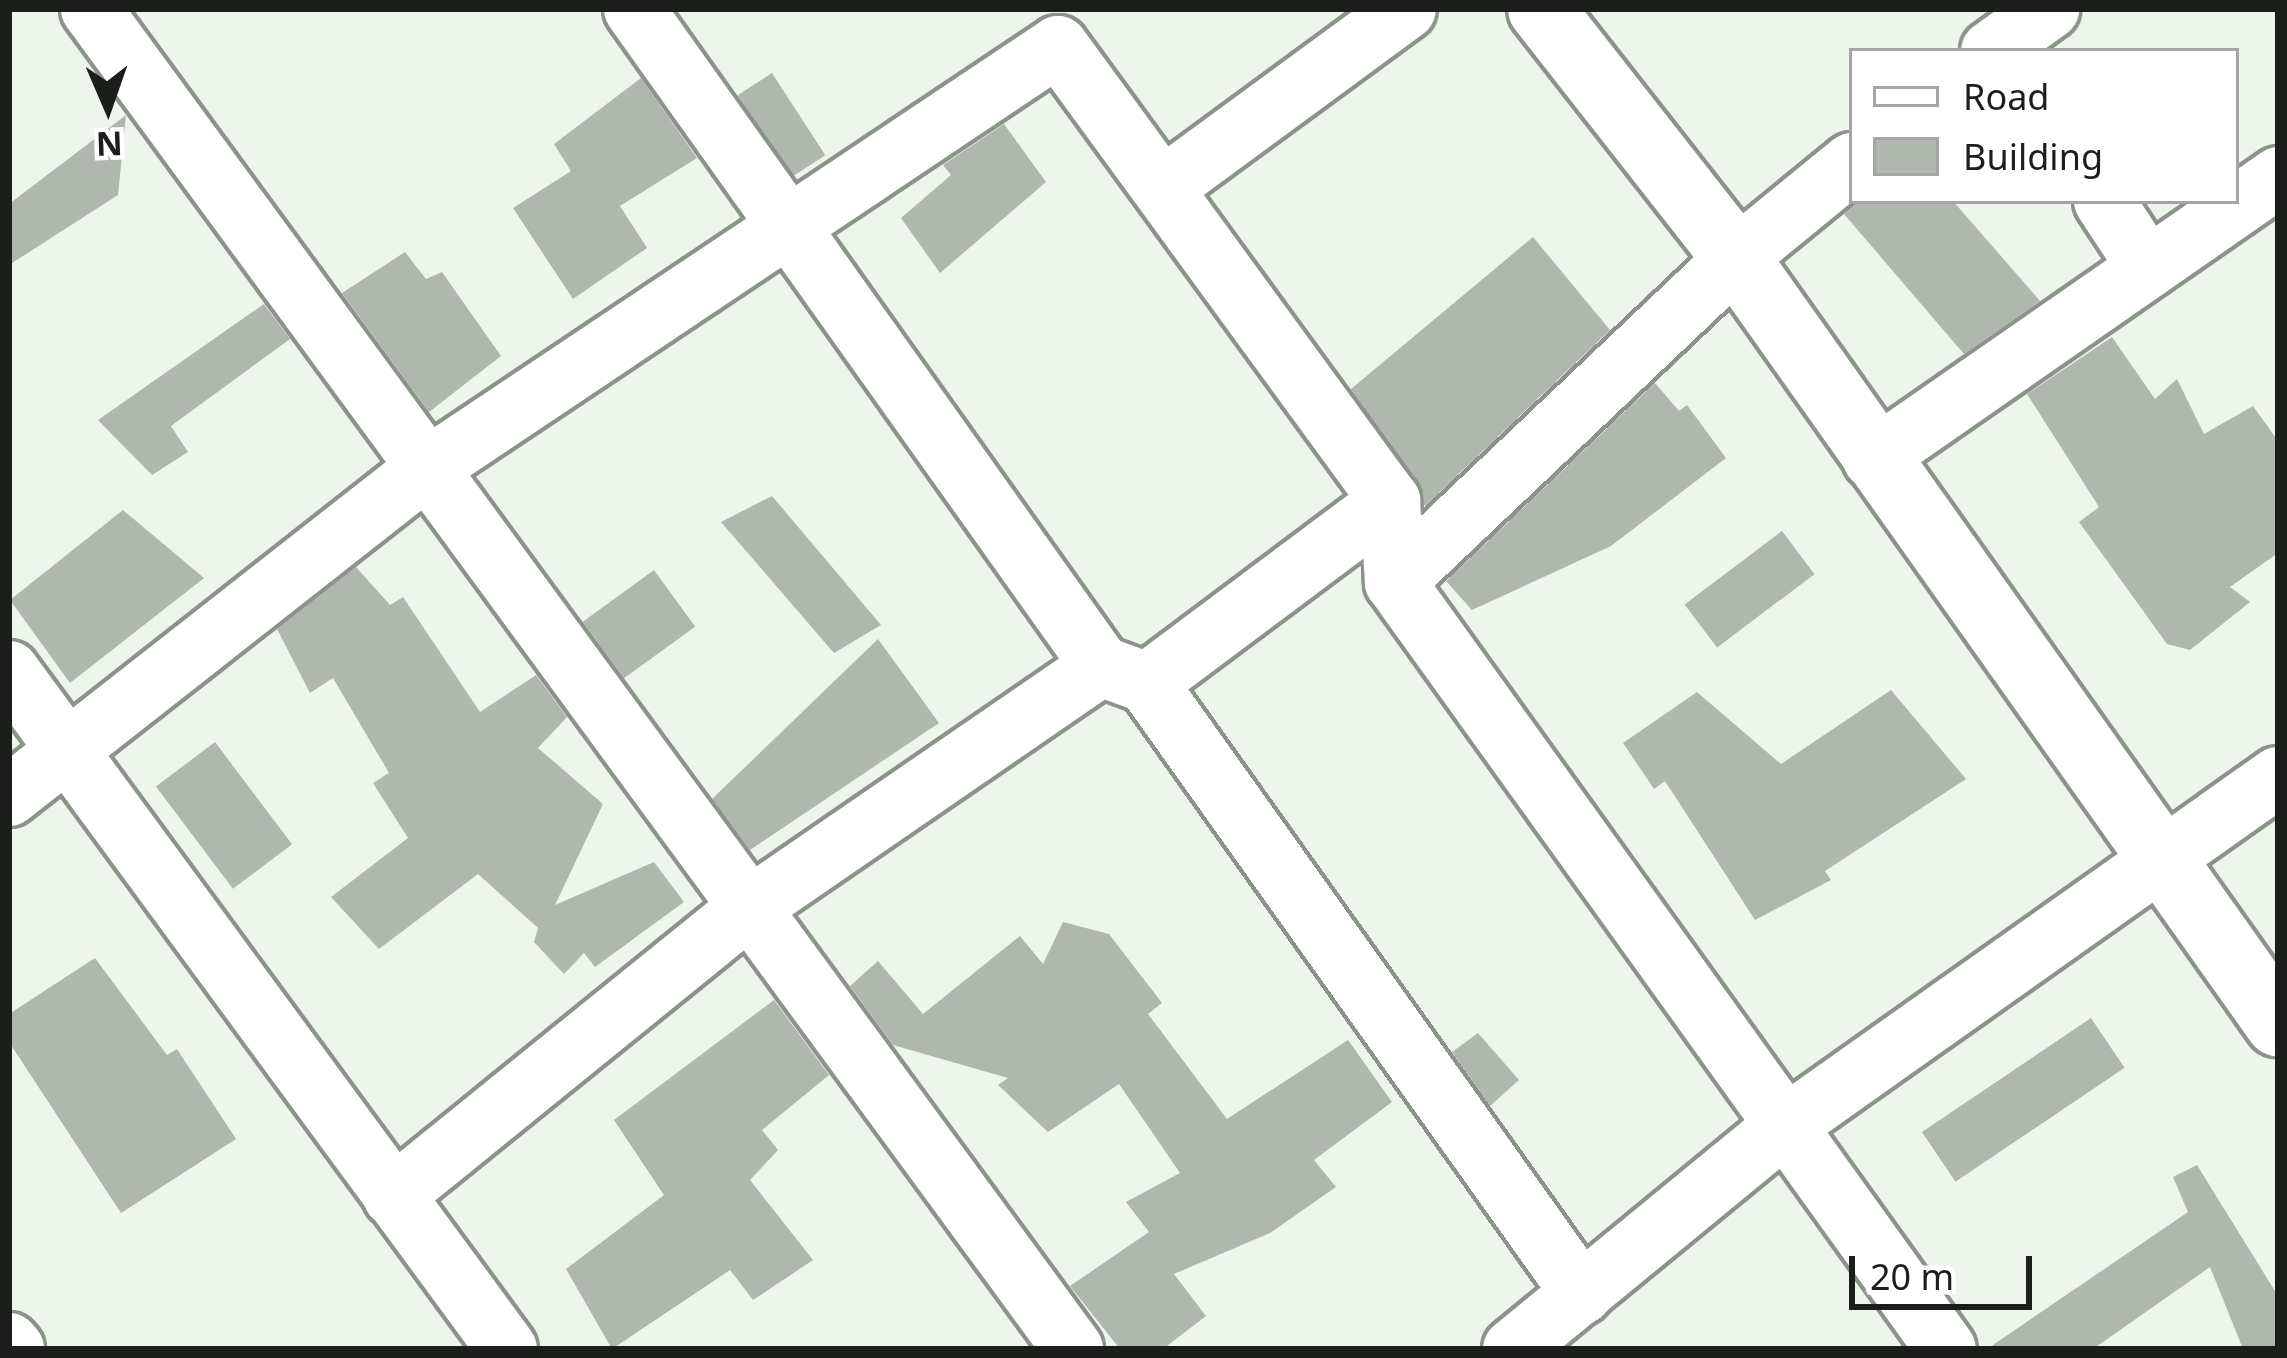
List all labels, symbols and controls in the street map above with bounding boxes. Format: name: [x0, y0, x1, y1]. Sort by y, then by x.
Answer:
north arrow: [48, 48, 168, 168]
legend: [1849, 48, 2239, 204]
text: Road: [1963, 72, 2050, 121]
text: N: [95, 122, 123, 167]
text: Building: [1963, 132, 2103, 181]
scale bar: [1855, 1232, 2038, 1306]
text: 20 m: [1870, 1252, 1954, 1301]

